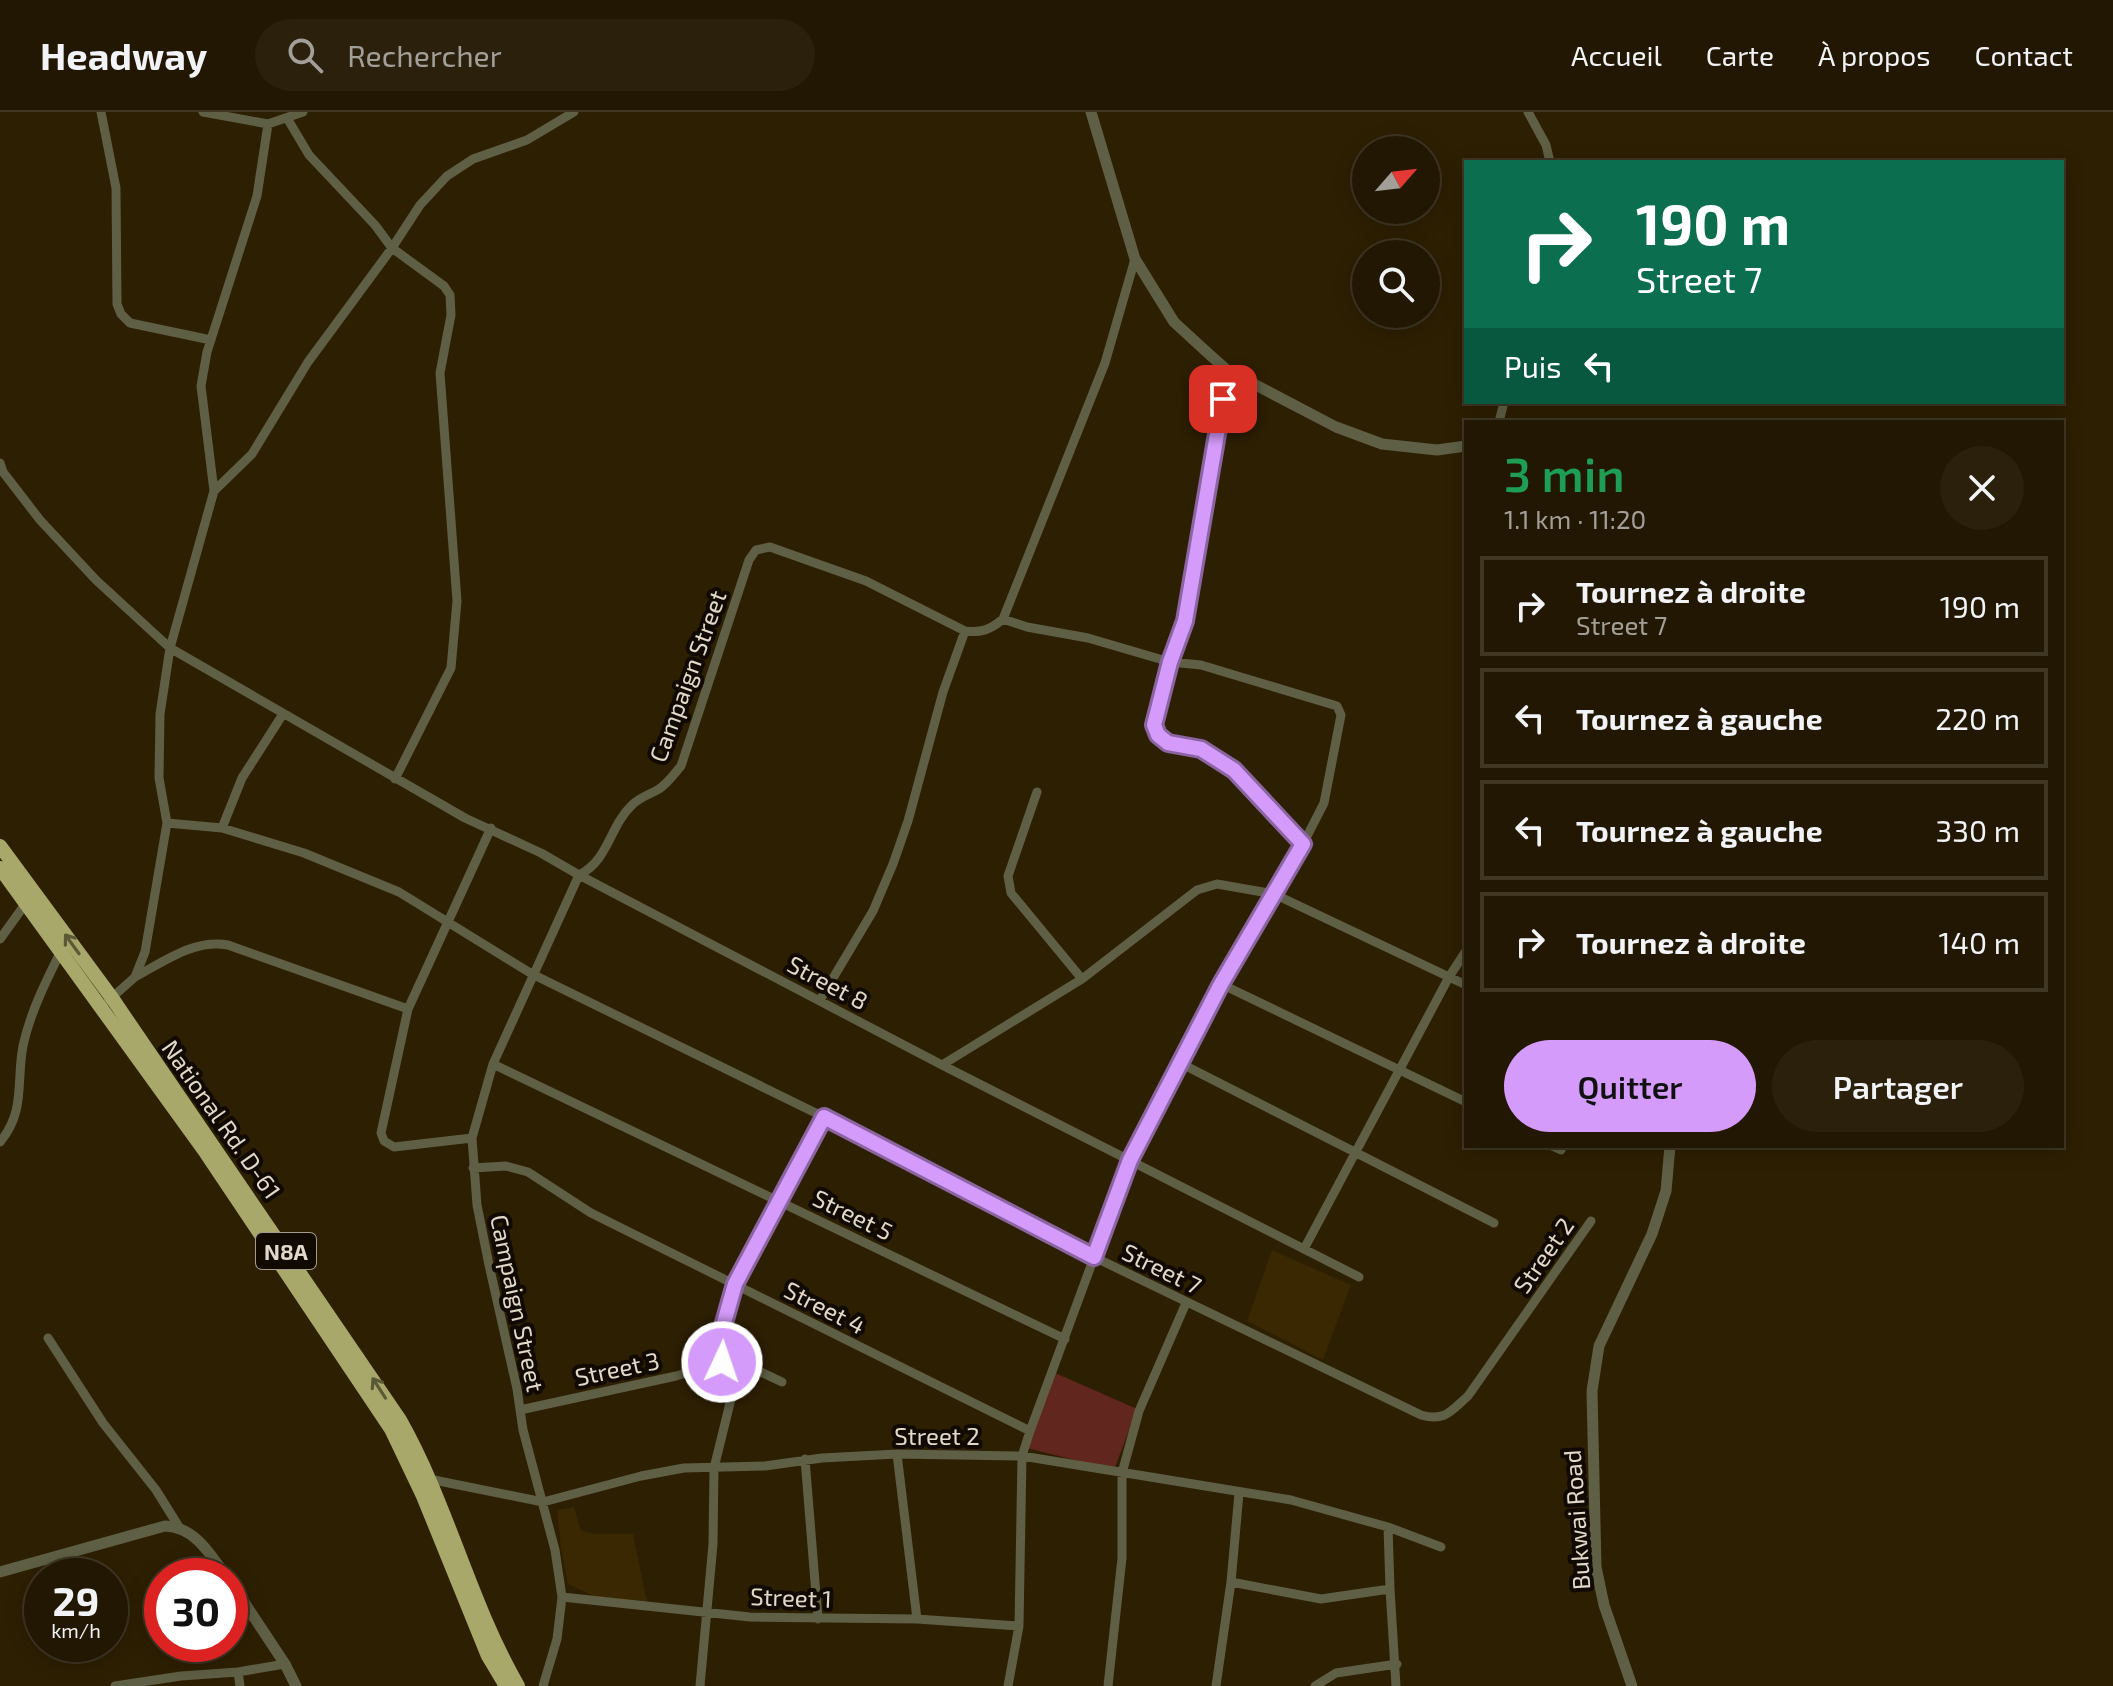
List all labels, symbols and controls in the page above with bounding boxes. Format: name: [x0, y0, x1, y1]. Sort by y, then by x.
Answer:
search box: [255, 19, 815, 91]
text: Headway: [40, 32, 207, 78]
icon: search: [283, 33, 327, 77]
text: Rechercher: [347, 37, 502, 73]
text: Accueil: [1571, 38, 1662, 72]
text: Carte: [1706, 38, 1774, 72]
text: À propos: [1818, 38, 1930, 72]
text: Contact: [1974, 38, 2073, 72]
north arrow: [1352, 136, 1440, 224]
map controls: [1352, 136, 1440, 328]
text: 190 m: [1636, 189, 1790, 256]
icon: right: [1504, 192, 1608, 296]
button: search: [1352, 240, 1440, 328]
text: Street 7: [1636, 257, 1763, 300]
icon: left: [1577, 344, 1621, 388]
text: Puis: [1504, 348, 1561, 384]
pin: [1189, 365, 1257, 433]
icon: arrive: [1201, 377, 1245, 421]
text: 3 min: [1504, 444, 1625, 502]
button: close: [1940, 446, 2024, 530]
text: 1.1 km · 11:20: [1504, 503, 1646, 534]
text: Tournez à droite: [1576, 573, 1806, 609]
icon: right: [1508, 584, 1552, 628]
street label: Campaign Street: [643, 586, 731, 766]
text: 190 m: [1940, 588, 2020, 624]
text: Street 7: [1576, 609, 1667, 640]
icon: left: [1508, 696, 1552, 740]
text: Tournez à gauche: [1576, 700, 1823, 736]
text: 220 m: [1935, 700, 2020, 736]
icon: left: [1508, 808, 1552, 852]
text: Tournez à gauche: [1576, 812, 1823, 848]
text: 330 m: [1936, 812, 2020, 848]
icon: right: [1508, 920, 1552, 964]
text: Tournez à droite: [1576, 924, 1806, 960]
text: 140 m: [1939, 924, 2020, 960]
one-way arrow: [64, 933, 80, 955]
street label: Street 8: [783, 949, 873, 1015]
street label: National Rd. D-61: [156, 1034, 288, 1204]
button: Quitter: [1504, 1040, 1756, 1132]
button: Partager: [1772, 1040, 2024, 1132]
street label: Street 5: [808, 1182, 898, 1246]
street label: Campaign Street: [485, 1212, 551, 1394]
street label: Street 2: [1507, 1212, 1579, 1298]
road number: N8A: [256, 1233, 316, 1269]
street label: Street 7: [1118, 1236, 1206, 1300]
street label: Street 4: [780, 1274, 870, 1340]
position arrow: [680, 1320, 764, 1404]
street label: Street 3: [572, 1345, 662, 1391]
one-way arrow: [371, 1377, 387, 1400]
street label: Street 2: [894, 1421, 980, 1450]
street label: Bukwai Road: [1557, 1449, 1595, 1591]
speed limit sign: 30: [144, 1558, 248, 1662]
text: 29: [53, 1576, 99, 1624]
street label: Street 1: [750, 1581, 832, 1613]
text: km/h: [51, 1618, 101, 1642]

